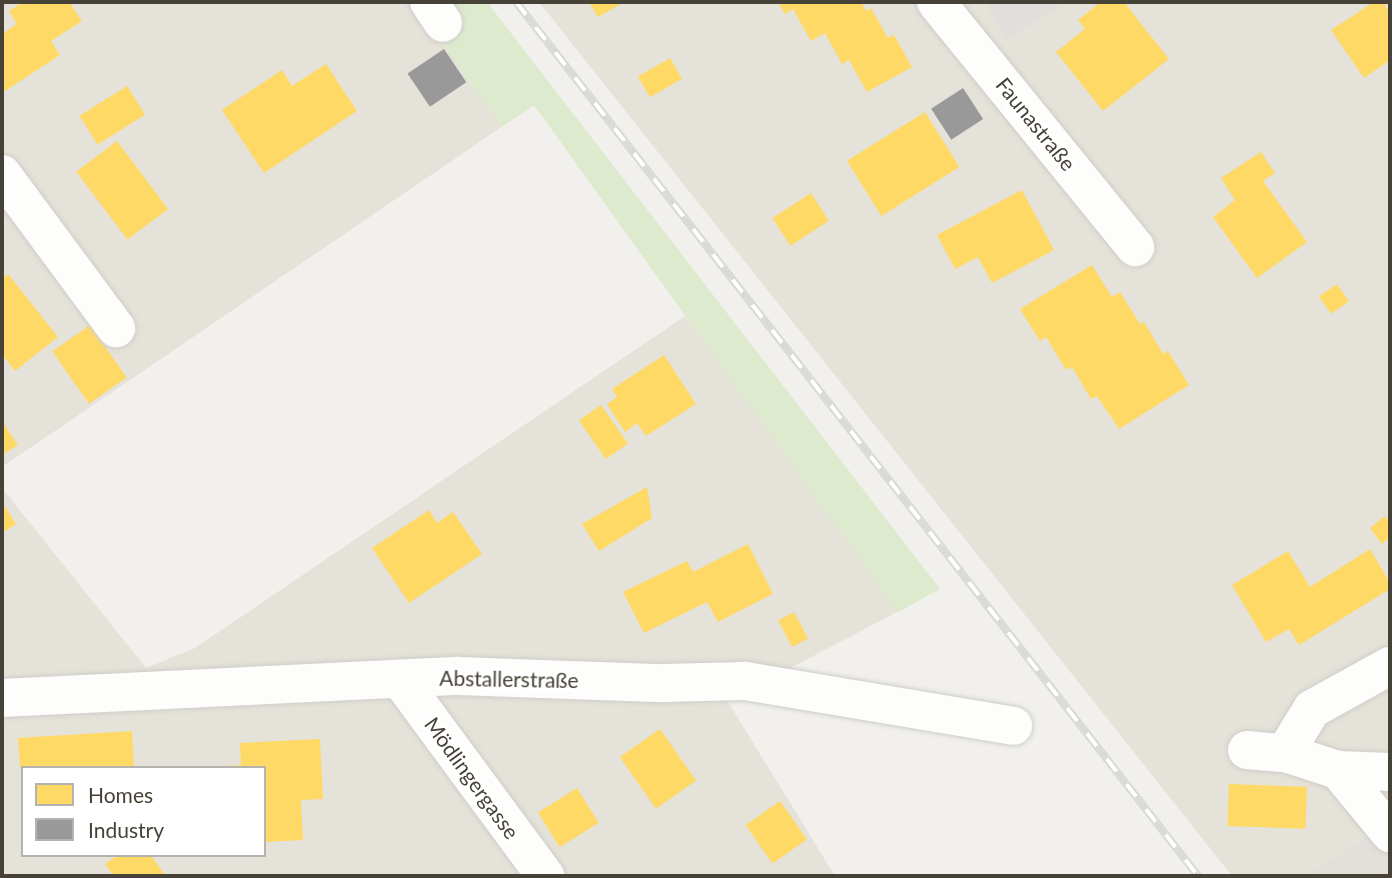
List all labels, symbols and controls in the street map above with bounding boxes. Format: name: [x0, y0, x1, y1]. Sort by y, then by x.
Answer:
street label: Faunastraße: [991, 72, 1081, 176]
street label: Abstallerstraße: [439, 665, 579, 693]
street label: Mödlingergasse: [419, 712, 525, 844]
legend: [21, 766, 266, 857]
text: Homes: [88, 782, 153, 807]
text: Industry: [88, 817, 164, 842]

